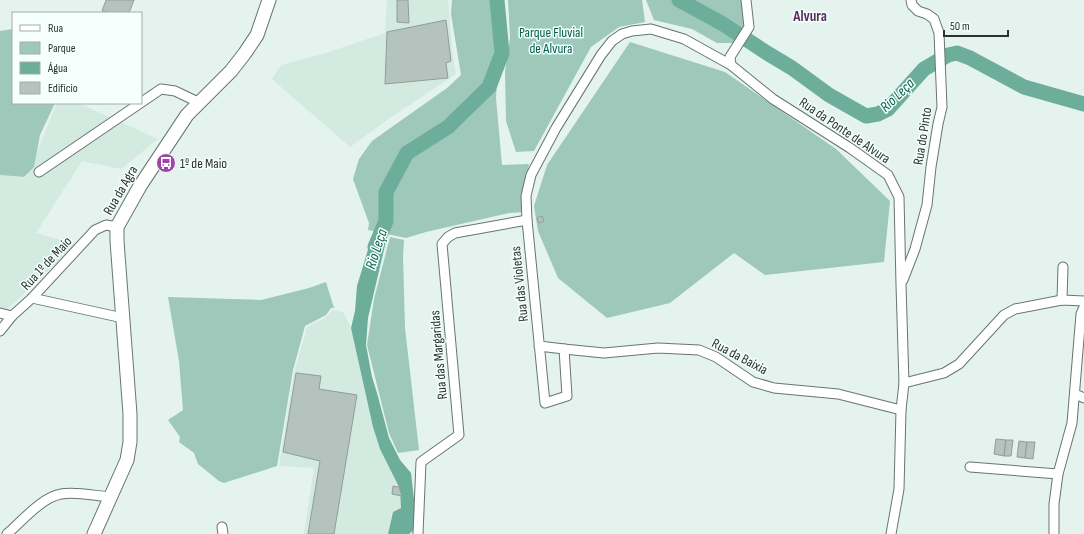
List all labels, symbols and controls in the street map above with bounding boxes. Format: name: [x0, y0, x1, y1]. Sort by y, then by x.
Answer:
district label: Alvura: [792, 7, 827, 26]
legend: [12, 12, 142, 104]
scale bar: [944, 12, 1008, 38]
text: 50 m: [950, 19, 970, 34]
text: Rua: [48, 21, 64, 36]
park label: Parque Fluvial de Alvura: [519, 24, 583, 57]
text: Parque: [48, 41, 76, 56]
text: Água: [47, 61, 68, 76]
water label: Rio Leça: [876, 74, 919, 116]
text: Edifício: [48, 81, 78, 96]
street label: Rua da Ponte de Alvura: [796, 94, 893, 167]
street label: Rua do Pinto: [910, 106, 935, 166]
bus stop icon: 1º de Maio: [155, 152, 177, 174]
place label: 1º de Maio: [180, 155, 227, 172]
street label: Rua da Agra: [99, 162, 141, 218]
water label: Rio Leça: [361, 227, 392, 272]
street label: Rua 1º de Maio: [17, 233, 76, 294]
street label: Rua das Violetas: [507, 245, 532, 323]
street label: Rua das Margaridas: [426, 310, 451, 400]
street label: Rua da Baixia: [709, 335, 771, 378]

